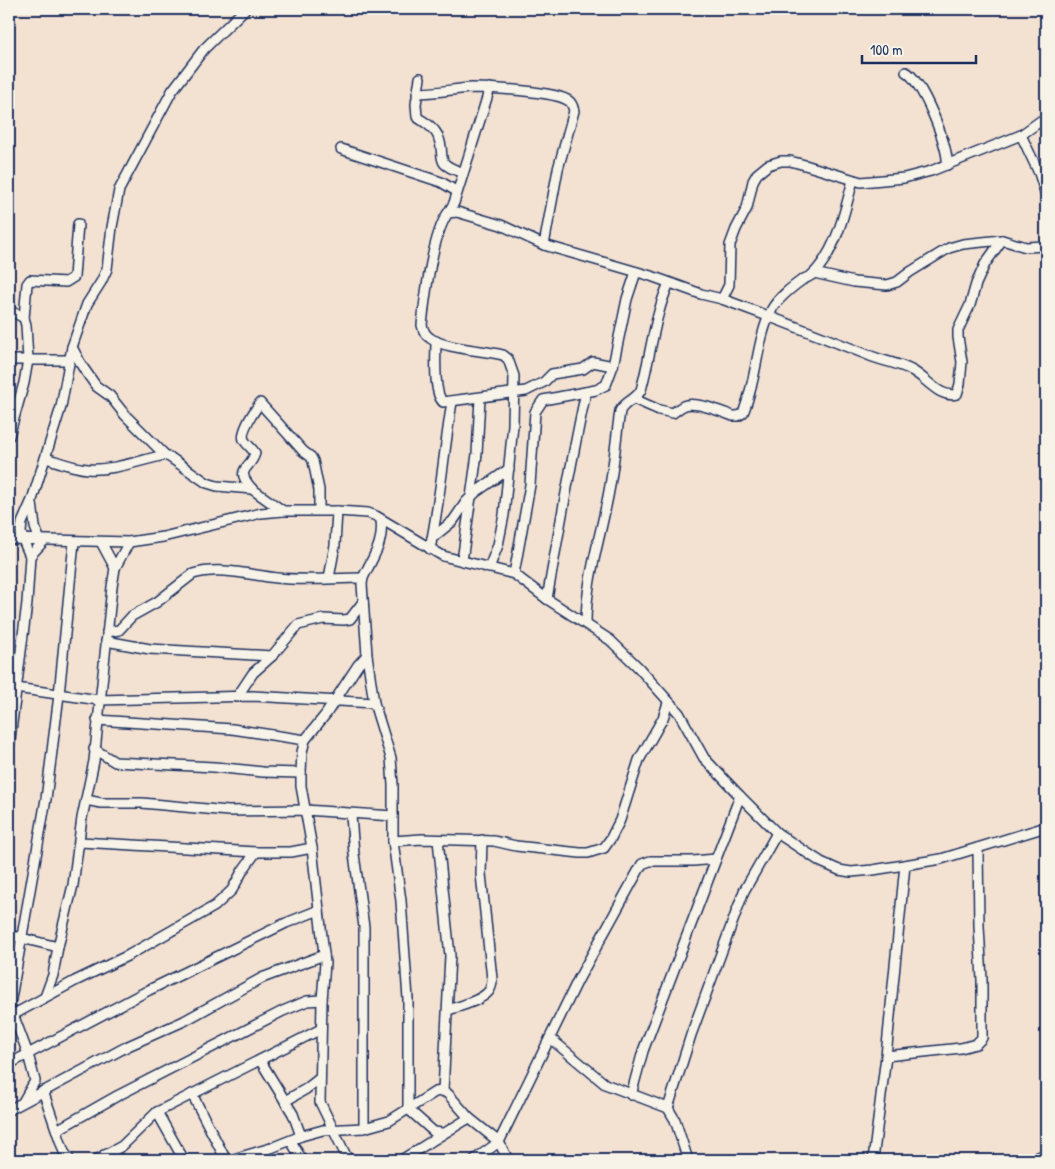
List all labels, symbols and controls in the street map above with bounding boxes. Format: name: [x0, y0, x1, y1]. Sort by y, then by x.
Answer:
scale bar: [862, 32, 976, 64]
text: 100 m: [870, 39, 903, 60]

